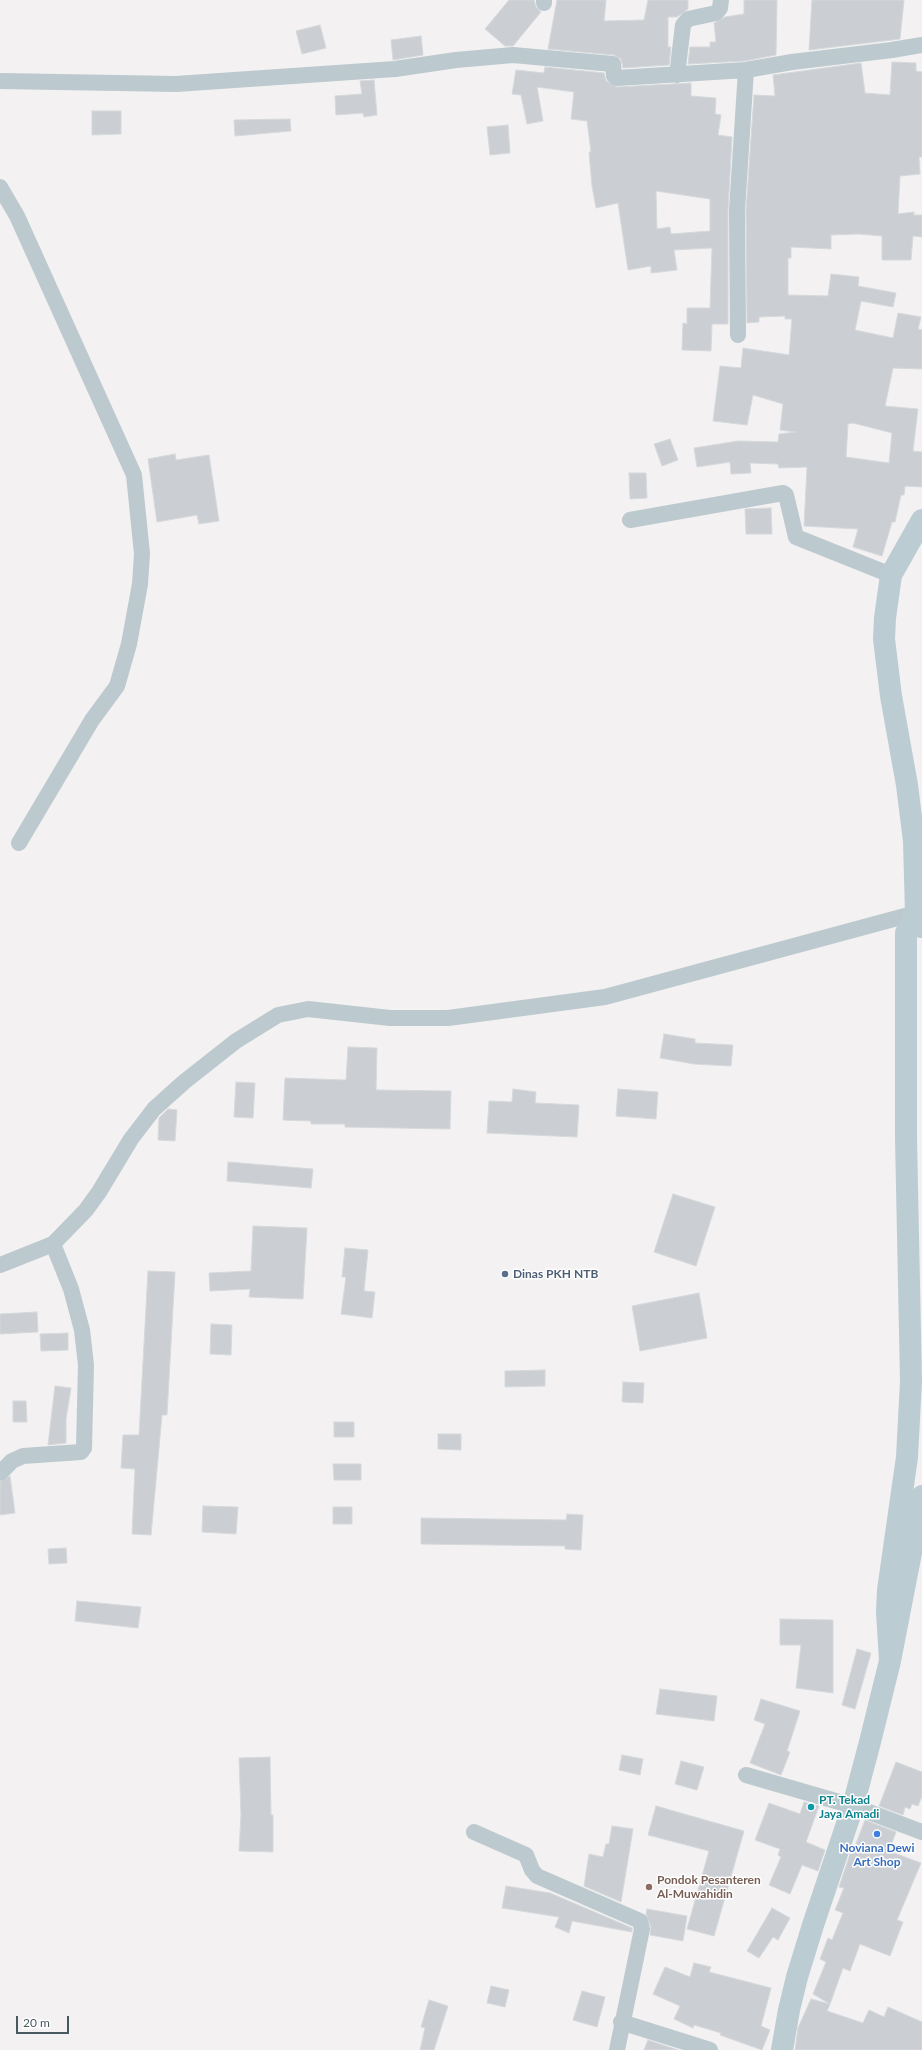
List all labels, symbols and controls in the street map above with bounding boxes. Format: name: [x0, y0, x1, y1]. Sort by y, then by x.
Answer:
place label: Dinas PKH NTB: [513, 1267, 598, 1281]
marker: Dinas PKH NTB: [500, 1269, 510, 1279]
place label: PT. Tekad Jaya Amadi: [819, 1793, 879, 1821]
marker: PT. Tekad Jaya Amadi: [806, 1802, 816, 1812]
marker: Noviana Dewi Art Shop: [872, 1829, 882, 1839]
place label: Noviana Dewi Art Shop: [839, 1841, 915, 1869]
place label: Pondok Pesanteren Al-Muwahidin: [657, 1873, 761, 1901]
marker: Pondok Pesanteren Al-Muwahidin: [644, 1882, 654, 1892]
scale bar: [18, 2008, 71, 2034]
text: 20 m: [23, 2015, 50, 2030]

